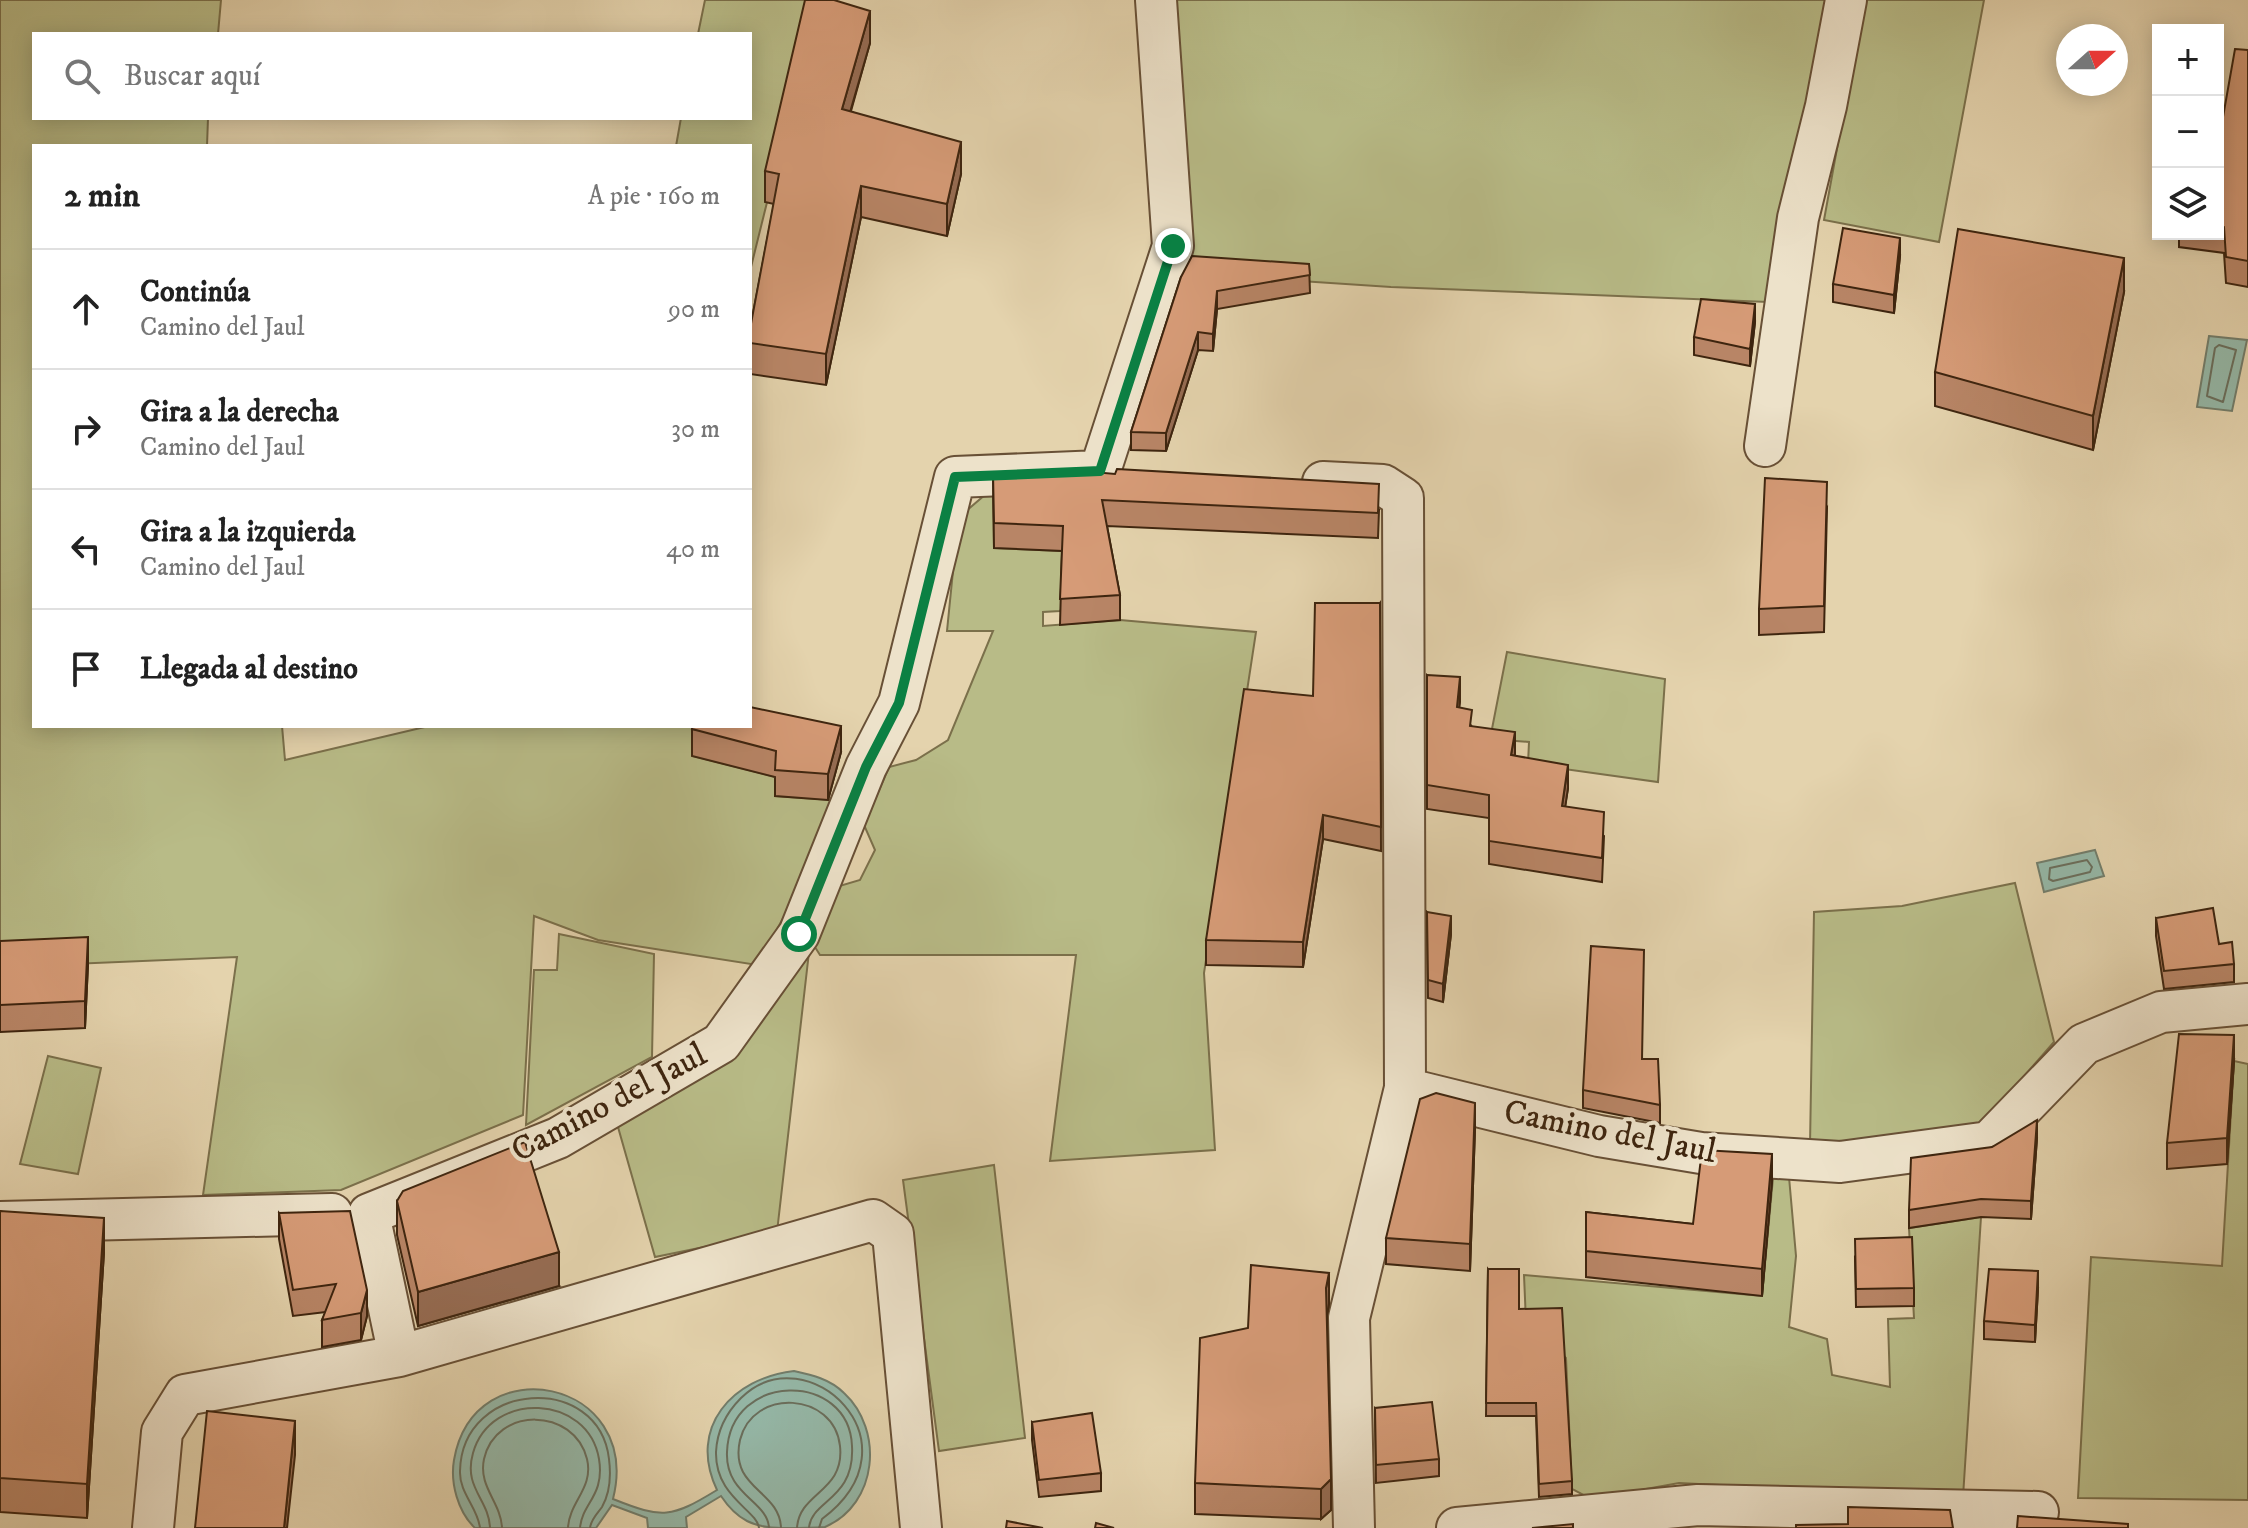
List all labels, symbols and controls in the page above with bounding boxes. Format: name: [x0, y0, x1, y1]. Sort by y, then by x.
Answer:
north arrow: [2056, 24, 2128, 96]
map controls: [2152, 24, 2224, 240]
button: +: [2152, 24, 2224, 96]
search box: [32, 32, 752, 120]
icon: search: [60, 54, 104, 98]
text: Buscar aquí: [124, 58, 261, 95]
button: −: [2152, 96, 2224, 168]
button: layers: [2152, 168, 2224, 240]
text: 2 min: [64, 175, 140, 217]
text: A pie · 160 m: [588, 180, 720, 213]
route end: [1155, 228, 1191, 264]
text: Continúa: [140, 274, 250, 311]
icon: ahead: [64, 287, 108, 331]
text: 90 m: [668, 293, 720, 326]
text: Camino del Jaul: [140, 311, 305, 344]
text: Gira a la derecha: [140, 394, 339, 431]
icon: right: [64, 407, 108, 451]
text: 30 m: [671, 413, 720, 446]
text: Camino del Jaul: [140, 431, 305, 464]
text: Gira a la izquierda: [140, 514, 355, 551]
icon: left: [64, 527, 108, 571]
text: 40 m: [666, 533, 720, 566]
text: Camino del Jaul: [140, 551, 305, 584]
icon: arrive: [64, 647, 108, 691]
text: Llegada al destino: [140, 651, 358, 688]
route start: [781, 916, 817, 952]
street label: Camino del Jaul: [504, 1034, 715, 1172]
street label: Camino del Jaul: [1500, 1091, 1720, 1173]

